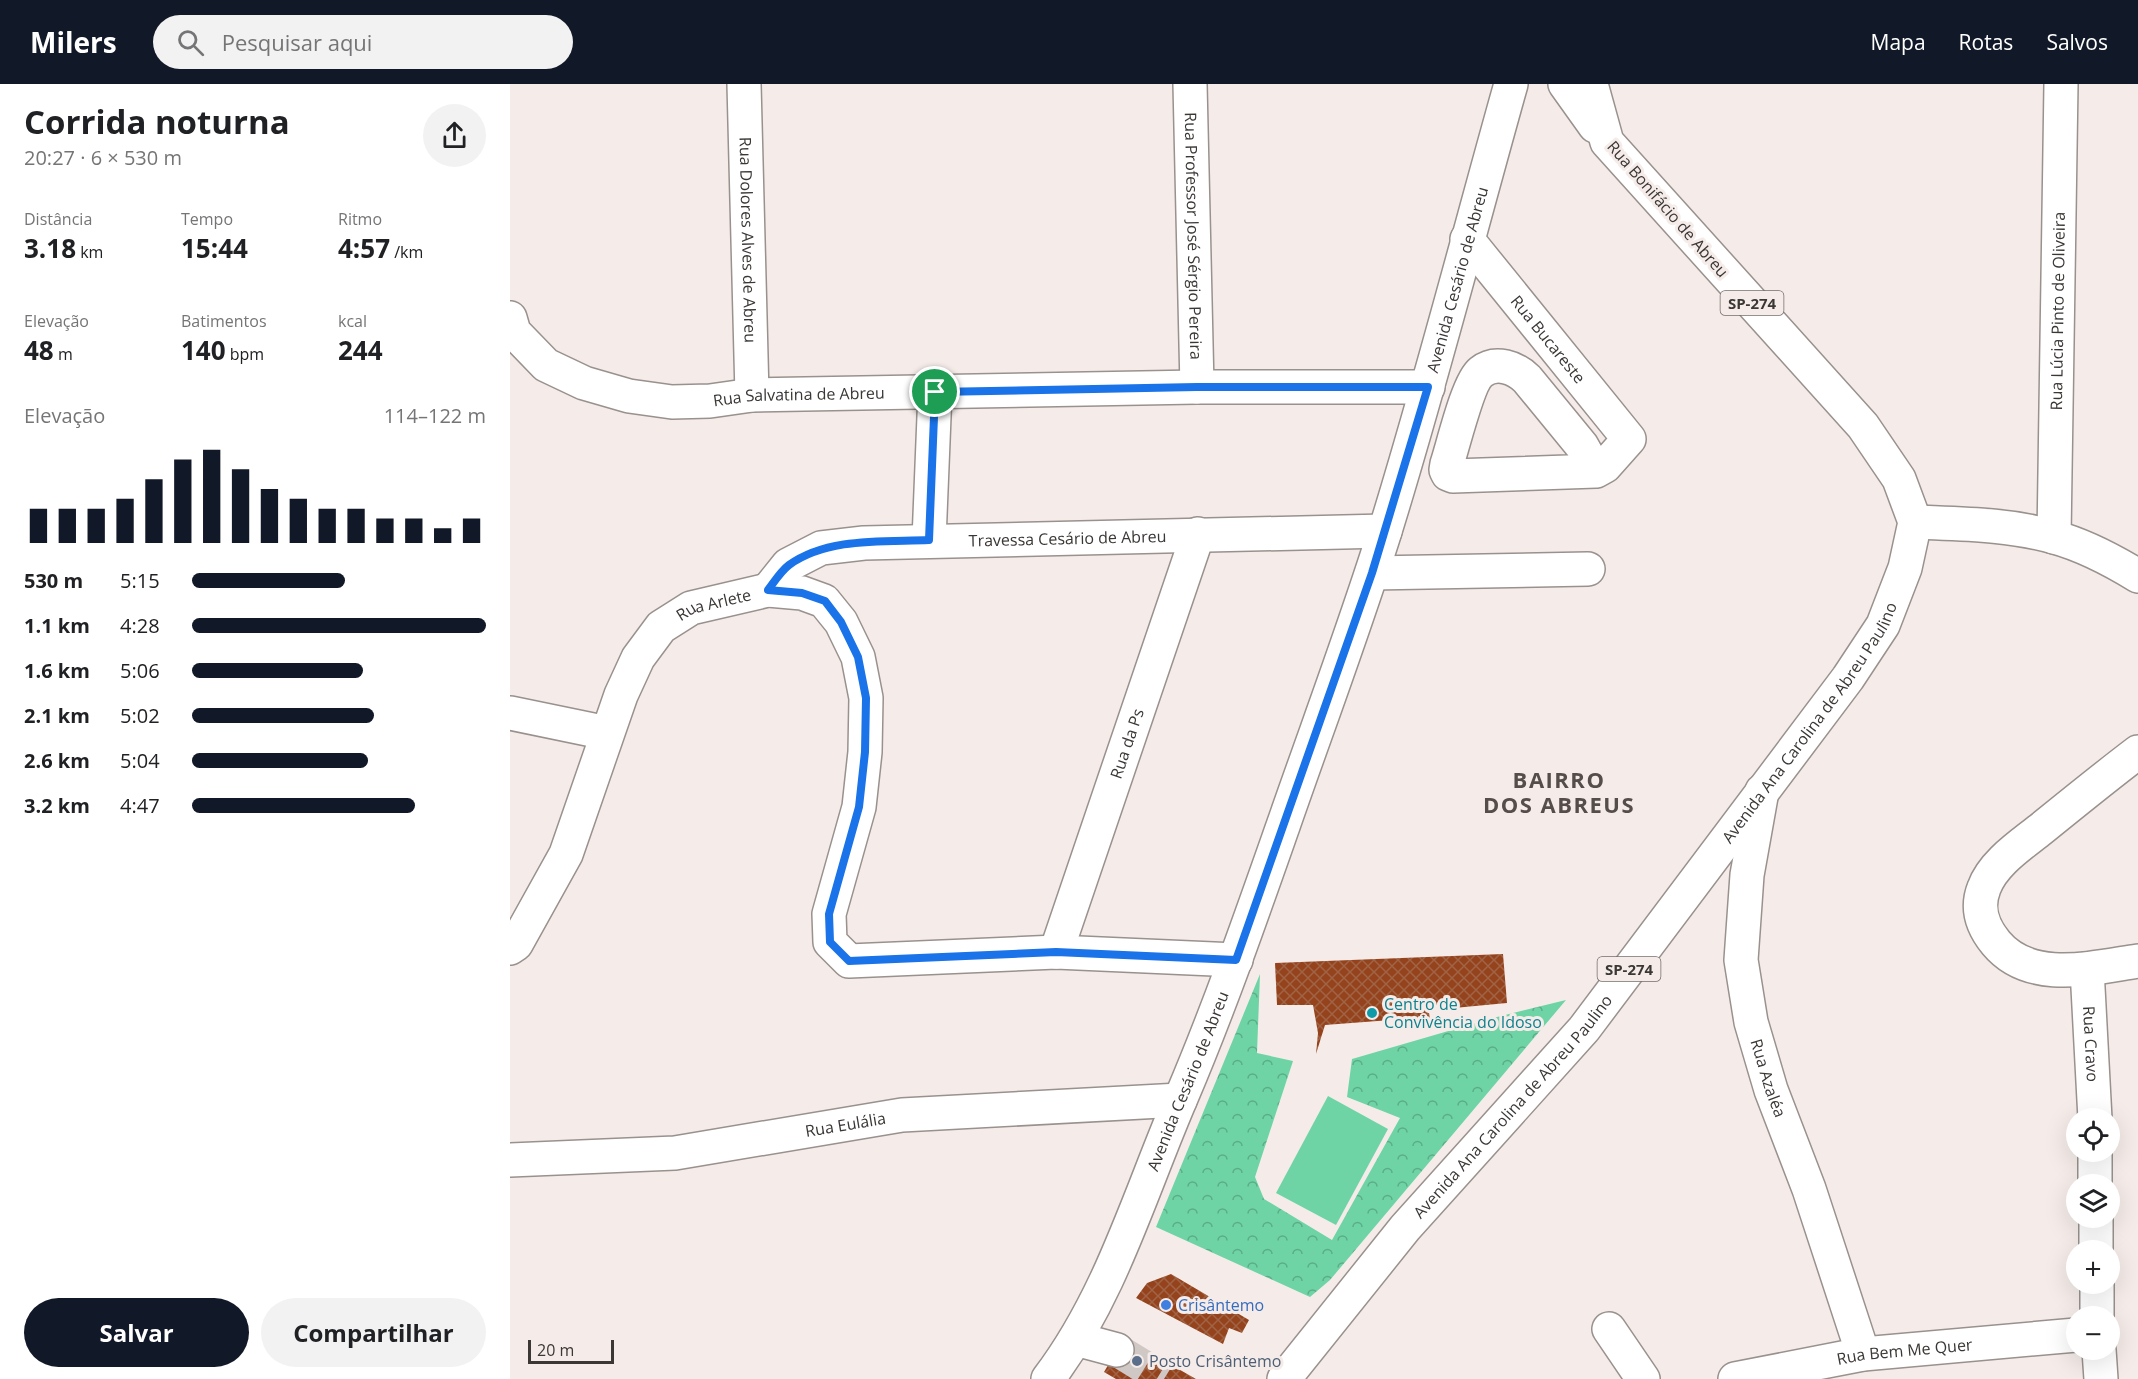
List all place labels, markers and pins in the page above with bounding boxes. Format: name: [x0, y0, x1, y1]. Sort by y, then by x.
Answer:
pin: [909, 366, 960, 417]
place label: Centro de Convivência do Idoso: [1384, 993, 1542, 1033]
marker: Centro de Convivência do Idoso: [1365, 1006, 1379, 1020]
place label: Crisântemo: [1178, 1294, 1264, 1316]
marker: Crisântemo: [1159, 1298, 1173, 1312]
place label: Posto Crisântemo: [1149, 1350, 1281, 1372]
marker: Posto Crisântemo: [1130, 1354, 1144, 1368]

